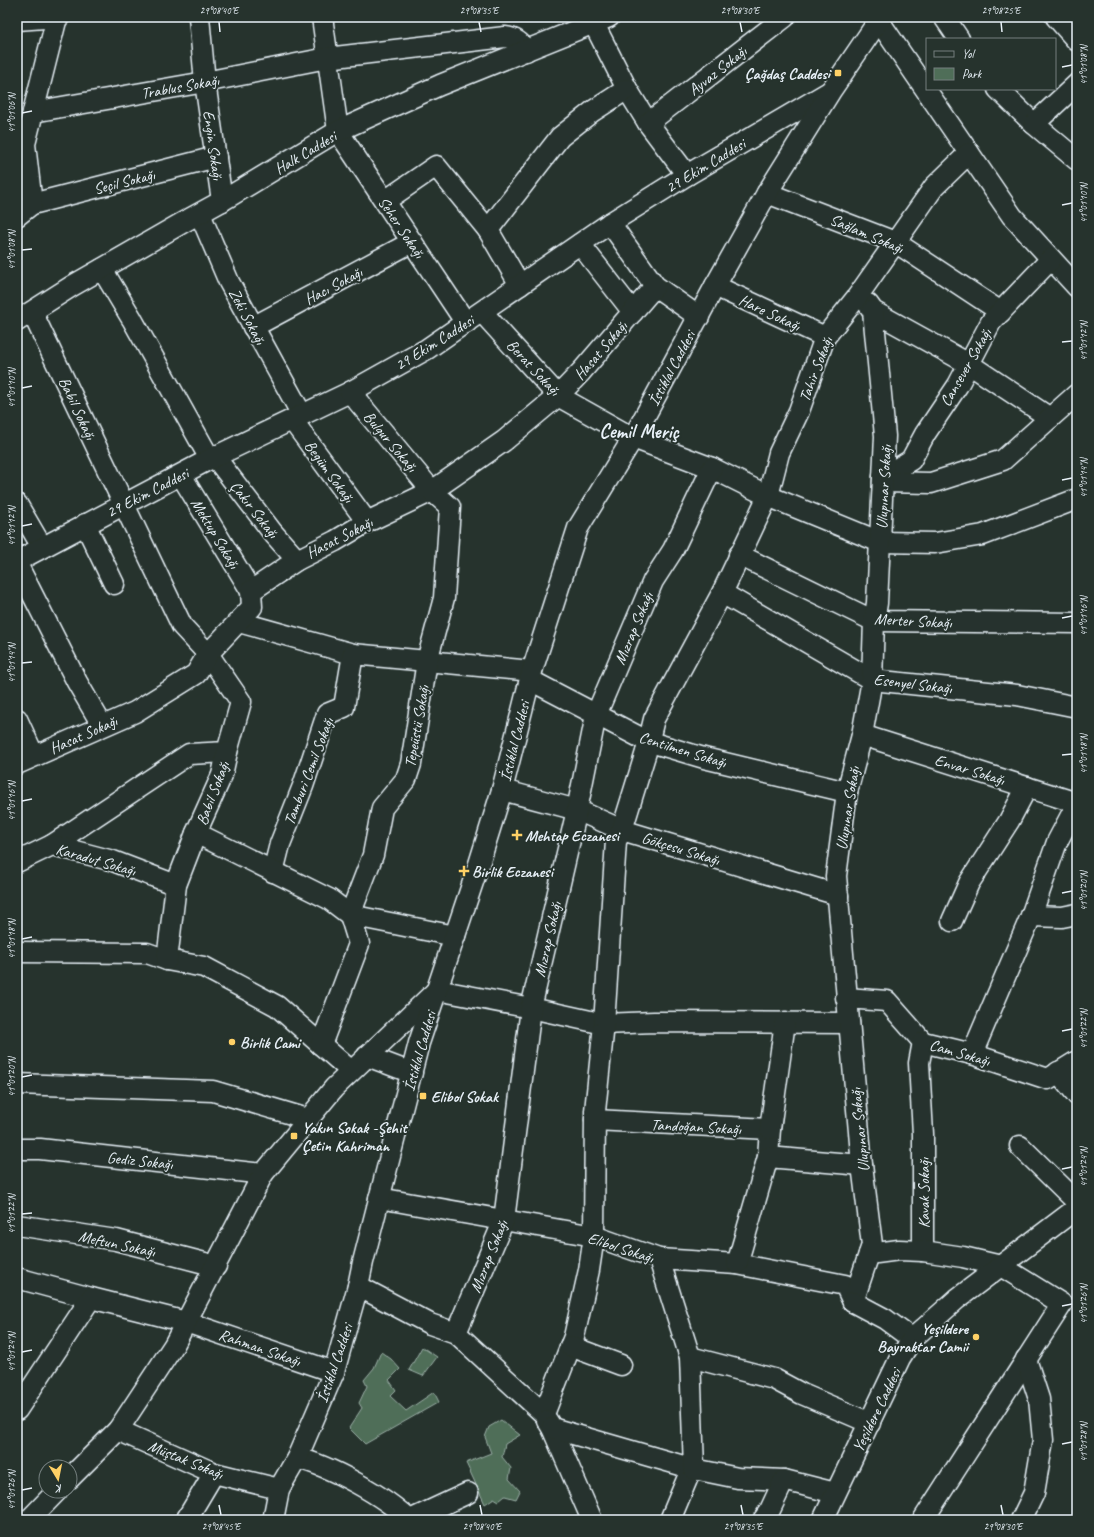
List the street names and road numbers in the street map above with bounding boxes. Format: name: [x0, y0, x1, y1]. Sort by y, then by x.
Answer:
street label: Ayvaz Sokağı: [684, 41, 752, 100]
street label: Trablus Sokağı: [140, 70, 222, 104]
street label: Engin Sokağı: [198, 109, 228, 182]
street label: Halk Caddesi: [271, 126, 342, 179]
street label: 29 Ekim Caddesi: [662, 133, 751, 198]
street label: Seçil Sokağı: [92, 164, 158, 199]
street label: Seher Sokağı: [373, 193, 430, 263]
street label: Sağlam Sokağı: [827, 209, 907, 259]
street label: Hacı Sokağı: [301, 262, 367, 309]
street label: Zeki Sokağı: [224, 285, 271, 349]
street label: Hare Sokağı: [736, 290, 805, 336]
street label: 29 Ekim Caddesi: [391, 310, 480, 375]
street label: Hasat Sokağı: [570, 316, 633, 384]
street label: Cansever Sokağı: [936, 324, 997, 410]
street label: İstiklal Caddesi: [644, 326, 701, 409]
street label: Tahir Sokağı: [794, 333, 838, 405]
street label: Berat Sokağı: [502, 335, 565, 401]
street label: Babil Sokağı: [54, 374, 101, 444]
street label: Bulgur Sokağı: [359, 407, 422, 477]
street label: Begüm Sokağı: [300, 437, 359, 507]
street label: Ulupınar Sokağı: [872, 443, 896, 530]
street label: 29 Ekim Caddesi: [103, 463, 194, 522]
street label: Çakır Sokağı: [226, 477, 283, 543]
street label: Mektup Sokağı: [186, 495, 244, 573]
street label: Hasat Sokağı: [303, 512, 377, 563]
street label: Mızrap Sokağı: [610, 588, 659, 668]
street label: Merter Sokağı: [874, 609, 953, 633]
street label: Esenyel Sokağı: [873, 669, 954, 699]
street label: Tepeüstü Sokağı: [400, 683, 434, 769]
street label: İstiklal Caddesi: [495, 697, 535, 783]
street label: Hasat Sokağı: [46, 711, 121, 759]
street label: Tamburi Cemil Sokağı: [279, 714, 339, 828]
street label: Centilmen Sokağı: [637, 727, 730, 773]
street label: Envar Sokağı: [932, 750, 1008, 790]
street label: Babil Sokağı: [192, 758, 235, 828]
street label: Ulupınar Sokağı: [832, 764, 865, 851]
street label: Gökçesu Sokağı: [639, 828, 723, 871]
street label: Karadut Sokağı: [54, 839, 139, 881]
street label: Mızrap Sokağı: [530, 899, 567, 979]
street label: İstiklal Caddesi: [399, 1007, 441, 1093]
street label: Cam Sokağı: [927, 1035, 993, 1071]
street label: Ulupınar Sokağı: [846, 1086, 874, 1173]
street label: Tandoğan Sokağı: [650, 1115, 743, 1139]
street label: Gediz Sokağı: [106, 1148, 175, 1174]
street label: Kavak Sokağı: [914, 1157, 934, 1228]
street label: Mızrap Sokağı: [465, 1216, 513, 1296]
street label: Meftun Sokağı: [77, 1226, 158, 1262]
street label: Elibol Sokağı: [585, 1228, 657, 1268]
street label: İstiklal Caddesi: [312, 1319, 358, 1405]
street label: Rahman Sokağı: [216, 1325, 304, 1372]
street label: Yeşildere Caddesi: [848, 1364, 907, 1456]
street label: Müştak Sokağı: [145, 1436, 227, 1484]

